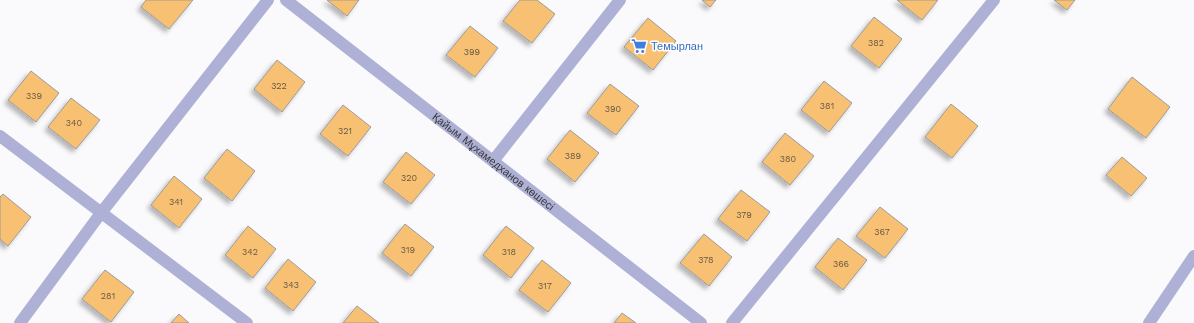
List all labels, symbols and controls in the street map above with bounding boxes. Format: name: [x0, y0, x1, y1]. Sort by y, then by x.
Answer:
supermarket icon: Темырлан: [630, 37, 648, 55]
house number: 382: [868, 38, 884, 48]
place label: Темырлан: [651, 40, 703, 53]
house number: 399: [464, 47, 480, 57]
house number: 322: [271, 81, 287, 91]
house number: 339: [26, 91, 42, 101]
house number: 381: [820, 101, 834, 111]
house number: 390: [605, 104, 622, 114]
street label: Қайым Мұхамедханов көшесі: [430, 110, 557, 213]
house number: 340: [66, 118, 83, 128]
house number: 321: [338, 126, 352, 136]
house number: 389: [565, 151, 581, 161]
house number: 380: [780, 154, 797, 164]
house number: 320: [401, 173, 417, 183]
house number: 341: [169, 197, 183, 207]
house number: 379: [736, 210, 752, 220]
house number: 367: [874, 227, 890, 237]
house number: 319: [401, 245, 415, 255]
house number: 342: [242, 247, 258, 257]
house number: 318: [502, 247, 516, 257]
house number: 378: [698, 255, 714, 265]
house number: 366: [833, 259, 849, 269]
house number: 343: [283, 280, 299, 290]
house number: 317: [538, 281, 552, 291]
house number: 281: [101, 291, 115, 301]

